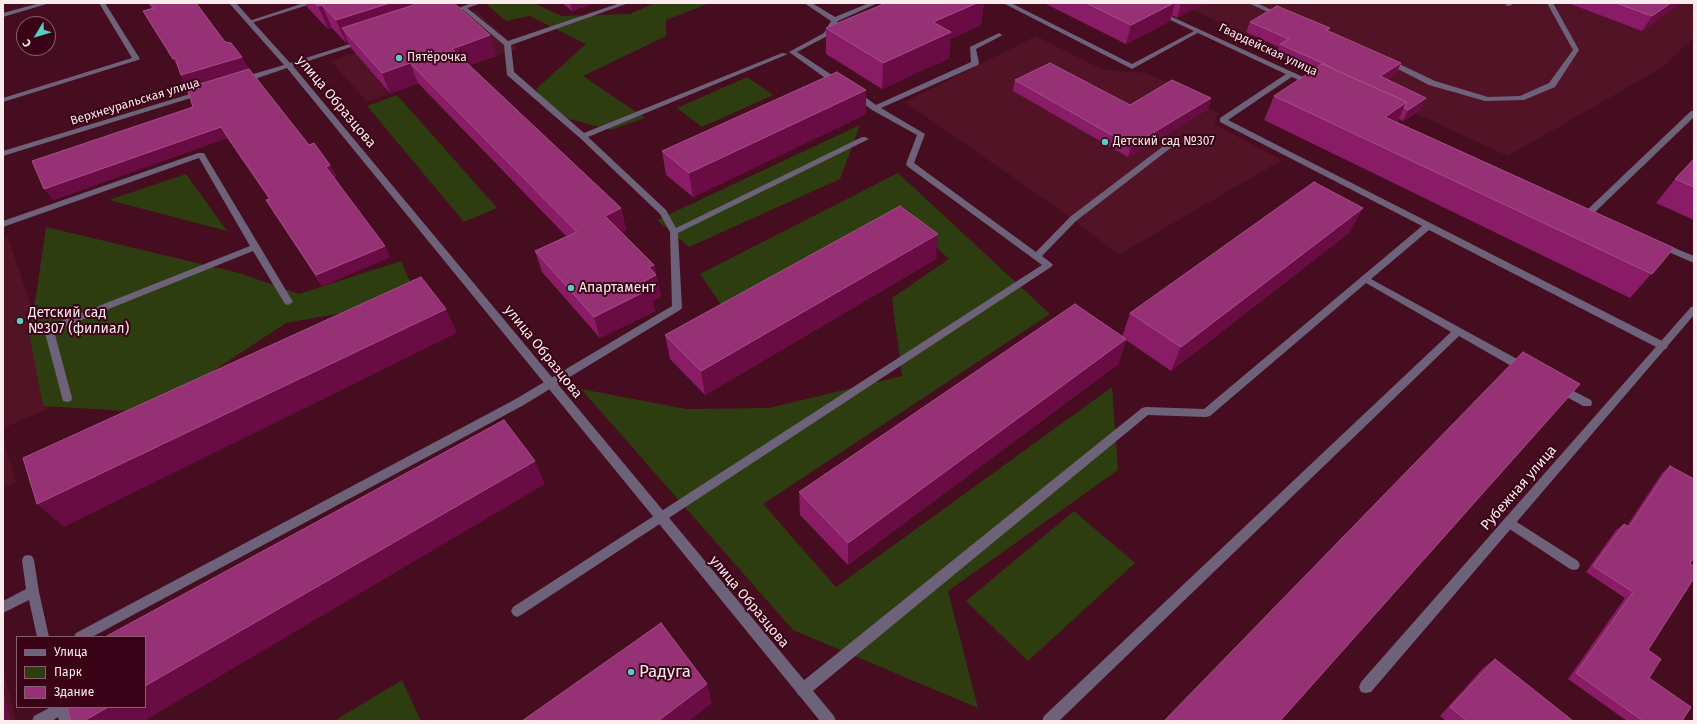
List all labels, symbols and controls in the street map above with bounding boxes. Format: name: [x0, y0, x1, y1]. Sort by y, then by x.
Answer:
north arrow: [16, 16, 56, 56]
street label: Гвардейская улица: [1216, 21, 1320, 79]
text: С: [20, 37, 34, 50]
place label: Пятёрочка: [407, 51, 467, 65]
street label: улица Образцова: [293, 53, 379, 151]
marker: Пятёрочка: [394, 53, 404, 63]
street label: Верхнеуральская улица: [69, 75, 201, 129]
place label: Детский сад №307: [1113, 135, 1214, 149]
marker: Детский сад №307: [1100, 137, 1110, 147]
place label: Апартамент: [579, 280, 656, 296]
marker: Апартамент: [566, 283, 576, 293]
street label: улица Образцова: [500, 302, 586, 402]
place label: Детский сад №307 (филиал): [28, 305, 129, 338]
marker: Детский сад №307 (филиал): [15, 316, 25, 326]
street label: Рубежная улица: [1478, 442, 1560, 534]
street label: улица Образцова: [706, 553, 792, 651]
legend: [16, 636, 146, 708]
text: Улица: [54, 645, 88, 659]
place label: Радуга: [639, 662, 691, 682]
text: Парк: [54, 665, 82, 679]
marker: Радуга: [626, 667, 636, 677]
text: Здание: [54, 685, 94, 699]

